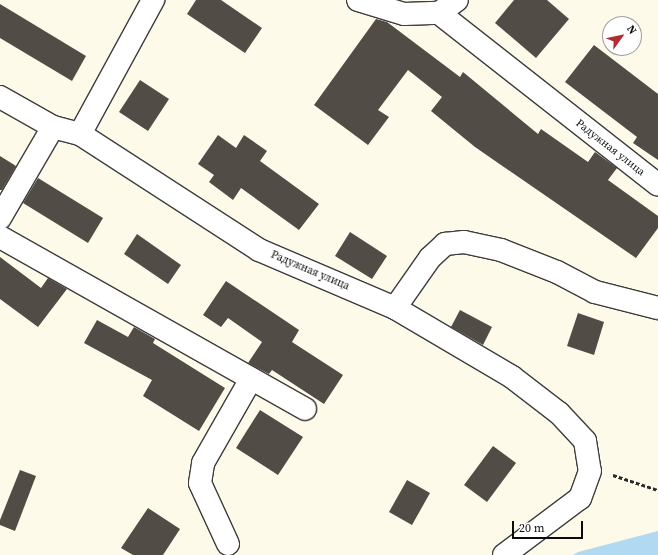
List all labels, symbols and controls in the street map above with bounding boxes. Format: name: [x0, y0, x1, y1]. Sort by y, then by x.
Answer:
north arrow: [602, 16, 642, 56]
text: N: [623, 22, 640, 37]
street label: Радужная улица: [573, 117, 647, 179]
street label: Радужная улица: [269, 248, 351, 294]
scale bar: [514, 513, 585, 539]
text: 20 m: [519, 520, 545, 536]

